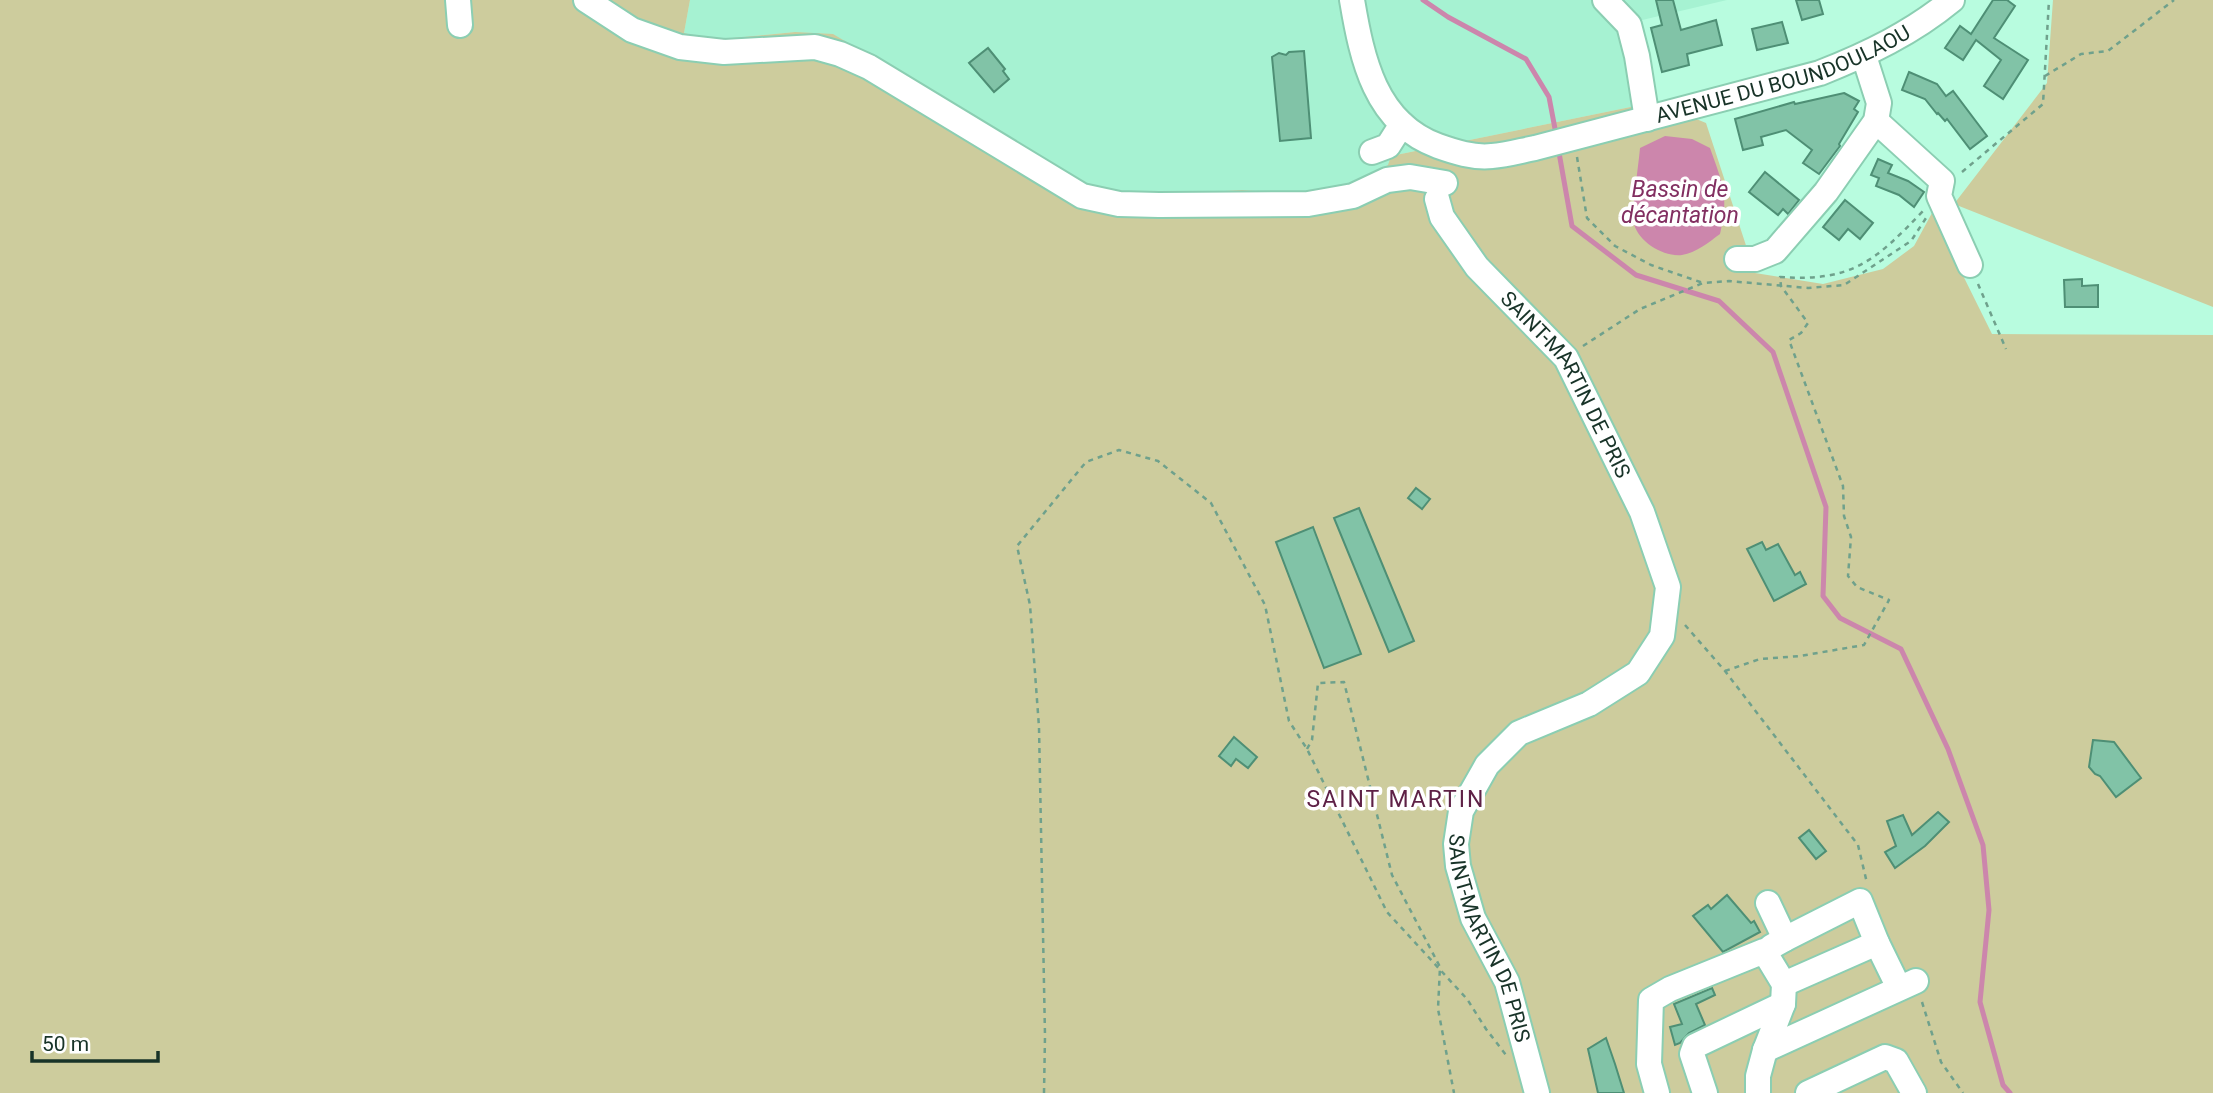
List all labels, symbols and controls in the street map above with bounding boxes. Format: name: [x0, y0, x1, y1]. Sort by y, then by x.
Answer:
street label: AVENUE DU BOUNDOULAOU: [1653, 20, 1915, 128]
water label: Bassin de décantation: [1621, 176, 1739, 229]
street label: SAINT-MARTIN DE PRIS: [1496, 286, 1635, 482]
district label: SAINT MARTIN: [1307, 786, 1485, 813]
street label: SAINT-MARTIN DE PRIS: [1444, 832, 1535, 1045]
scale bar: [32, 1020, 158, 1064]
text: 50 m: [42, 1032, 89, 1056]

